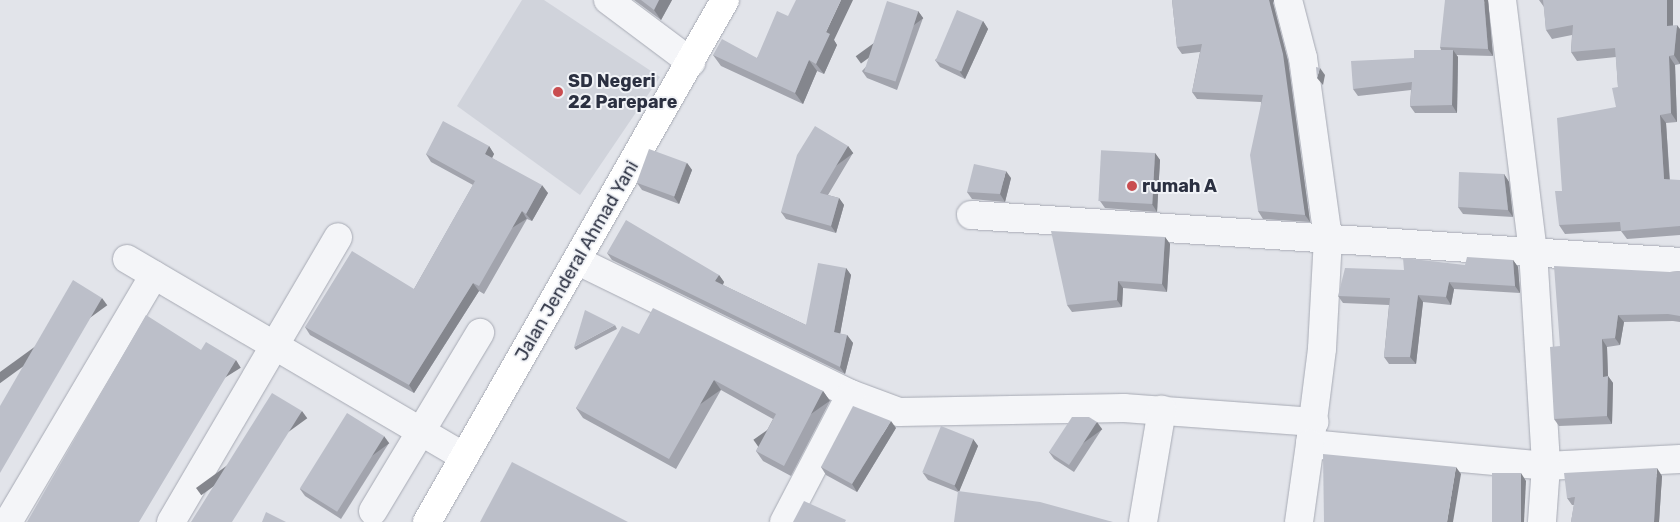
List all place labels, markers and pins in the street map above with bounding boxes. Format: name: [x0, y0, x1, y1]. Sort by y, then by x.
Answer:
place label: SD Negeri 22 Parepare: [568, 71, 677, 114]
marker: SD Negeri 22 Parepare: [552, 86, 564, 98]
place label: rumah A: [1142, 175, 1217, 197]
marker: rumah A: [1126, 180, 1138, 192]

